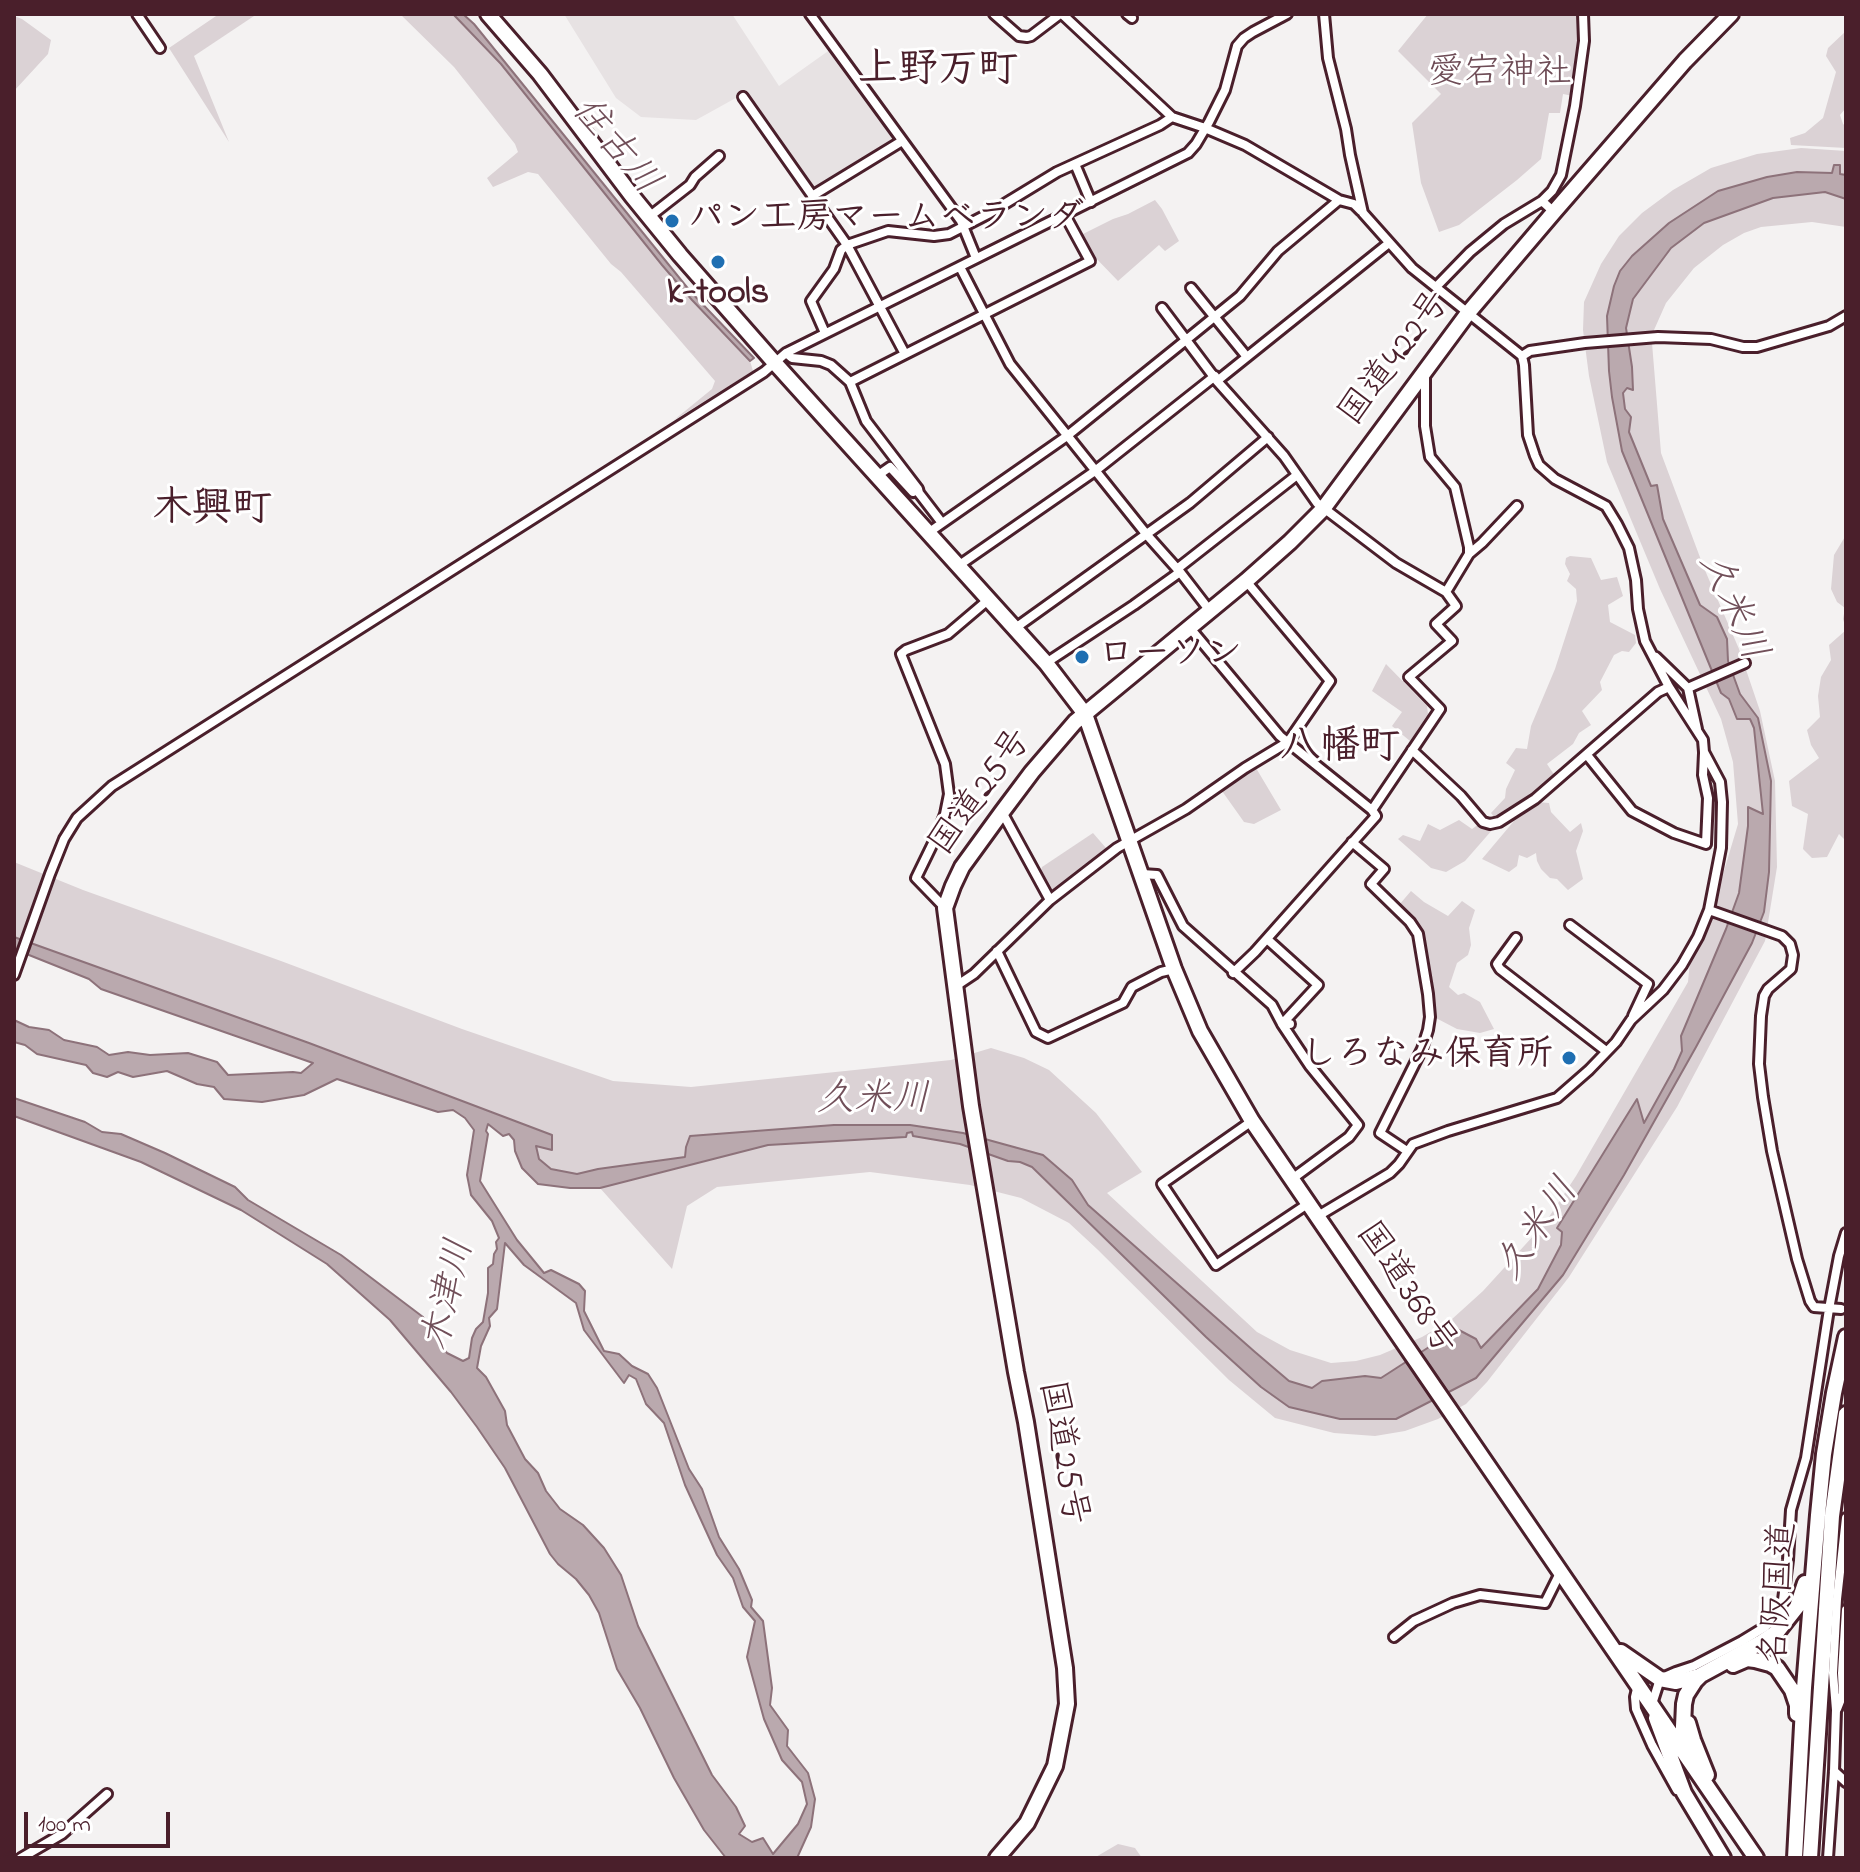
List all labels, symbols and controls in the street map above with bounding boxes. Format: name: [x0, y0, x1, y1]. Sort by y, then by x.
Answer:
district label: 上野万町: [858, 49, 1018, 97]
park label: 愛宕神社: [1428, 54, 1572, 98]
water label: 住古川: [559, 90, 667, 206]
place label: パン工房マームベランダ: [688, 199, 1084, 243]
marker: パン工房マームベランダ: [663, 212, 681, 230]
marker: k-tools: [709, 253, 727, 271]
place label: k-tools: [667, 274, 769, 318]
street label: 国道422号: [1332, 284, 1462, 436]
district label: 木興町: [152, 488, 272, 536]
water label: 久米川: [1686, 547, 1774, 669]
place label: ローソン: [1098, 635, 1242, 679]
marker: ローソン: [1073, 648, 1091, 666]
street label: 国道25号: [922, 722, 1044, 866]
district label: 八幡町: [1280, 726, 1400, 774]
place label: しろなみ保育所: [1301, 1036, 1553, 1080]
marker: しろなみ保育所: [1560, 1049, 1578, 1067]
water label: 久米川: [816, 1080, 930, 1126]
water label: 久米川: [1489, 1171, 1591, 1291]
street label: 国道368号: [1344, 1215, 1464, 1365]
water label: 木津川: [417, 1235, 487, 1357]
street label: 国道25号: [1026, 1377, 1094, 1529]
street label: 名阪国道: [1755, 1521, 1809, 1667]
scale bar: [28, 1796, 174, 1846]
text: 100 m: [38, 1808, 91, 1843]

